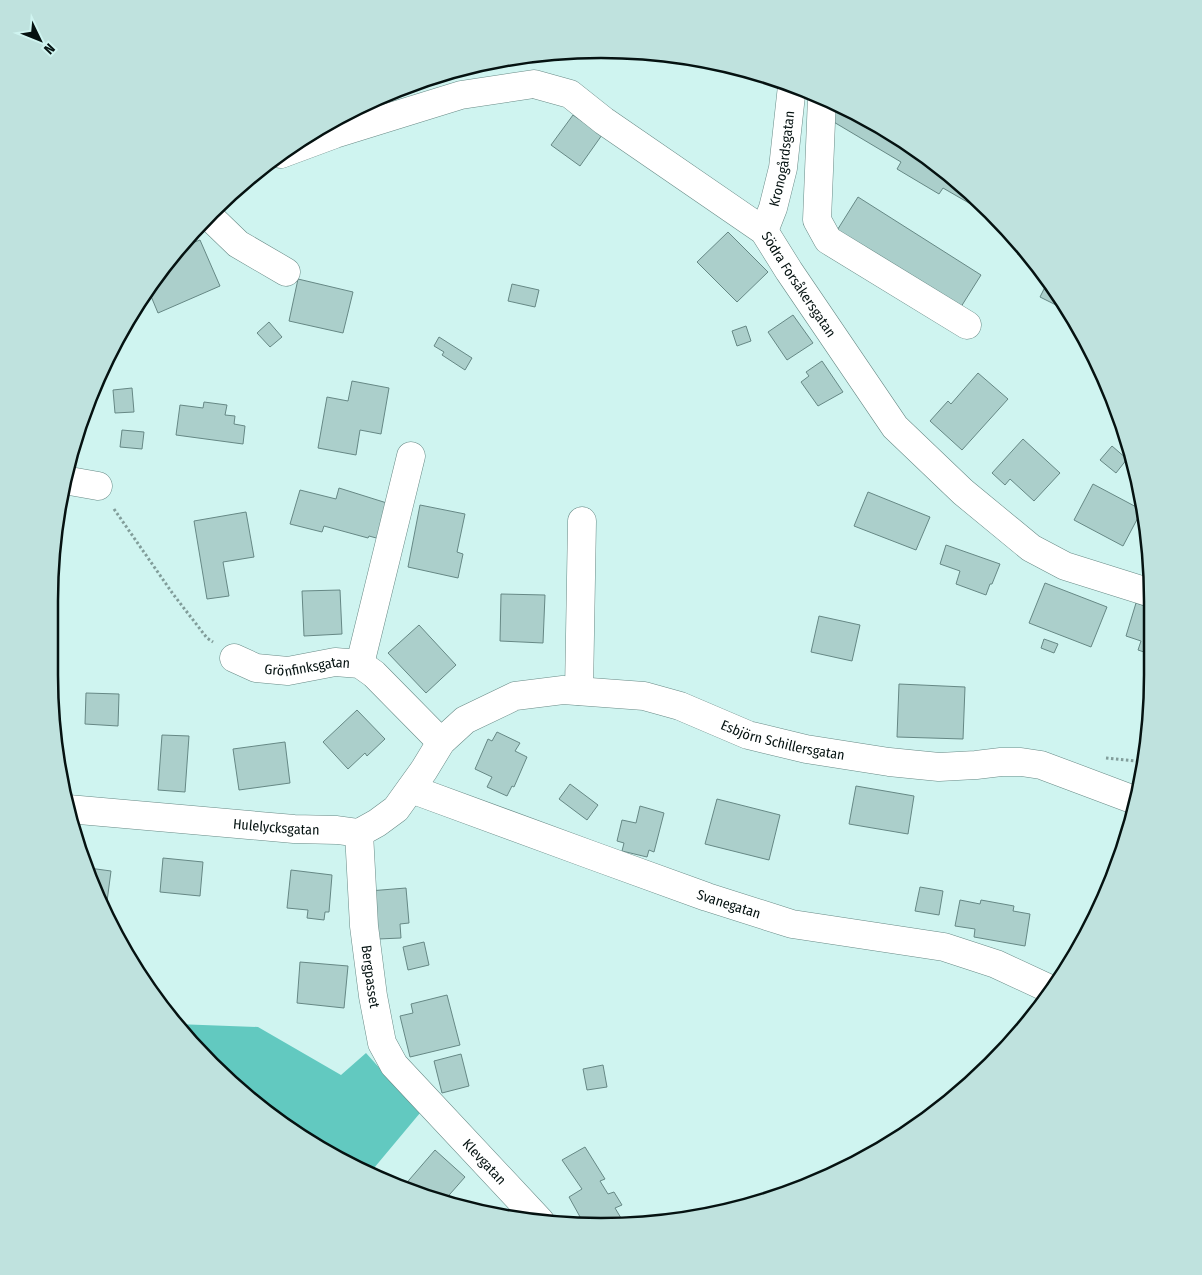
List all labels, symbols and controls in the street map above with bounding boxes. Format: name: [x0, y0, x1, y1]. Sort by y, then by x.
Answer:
north arrow: [15, 15, 65, 65]
text: N: [40, 40, 58, 57]
street label: Kronogårdsgatan: [765, 110, 798, 208]
street label: Södra Forsåkersgatan: [758, 228, 840, 340]
street label: Grönfinksgatan: [264, 653, 351, 680]
street label: Esbjörn Schillersgatan: [718, 716, 846, 763]
street label: Hulelycksgatan: [232, 815, 320, 838]
street label: Svanegatan: [695, 886, 763, 922]
street label: Bergpasset: [358, 944, 384, 1010]
street label: Klevgatan: [459, 1135, 510, 1188]

